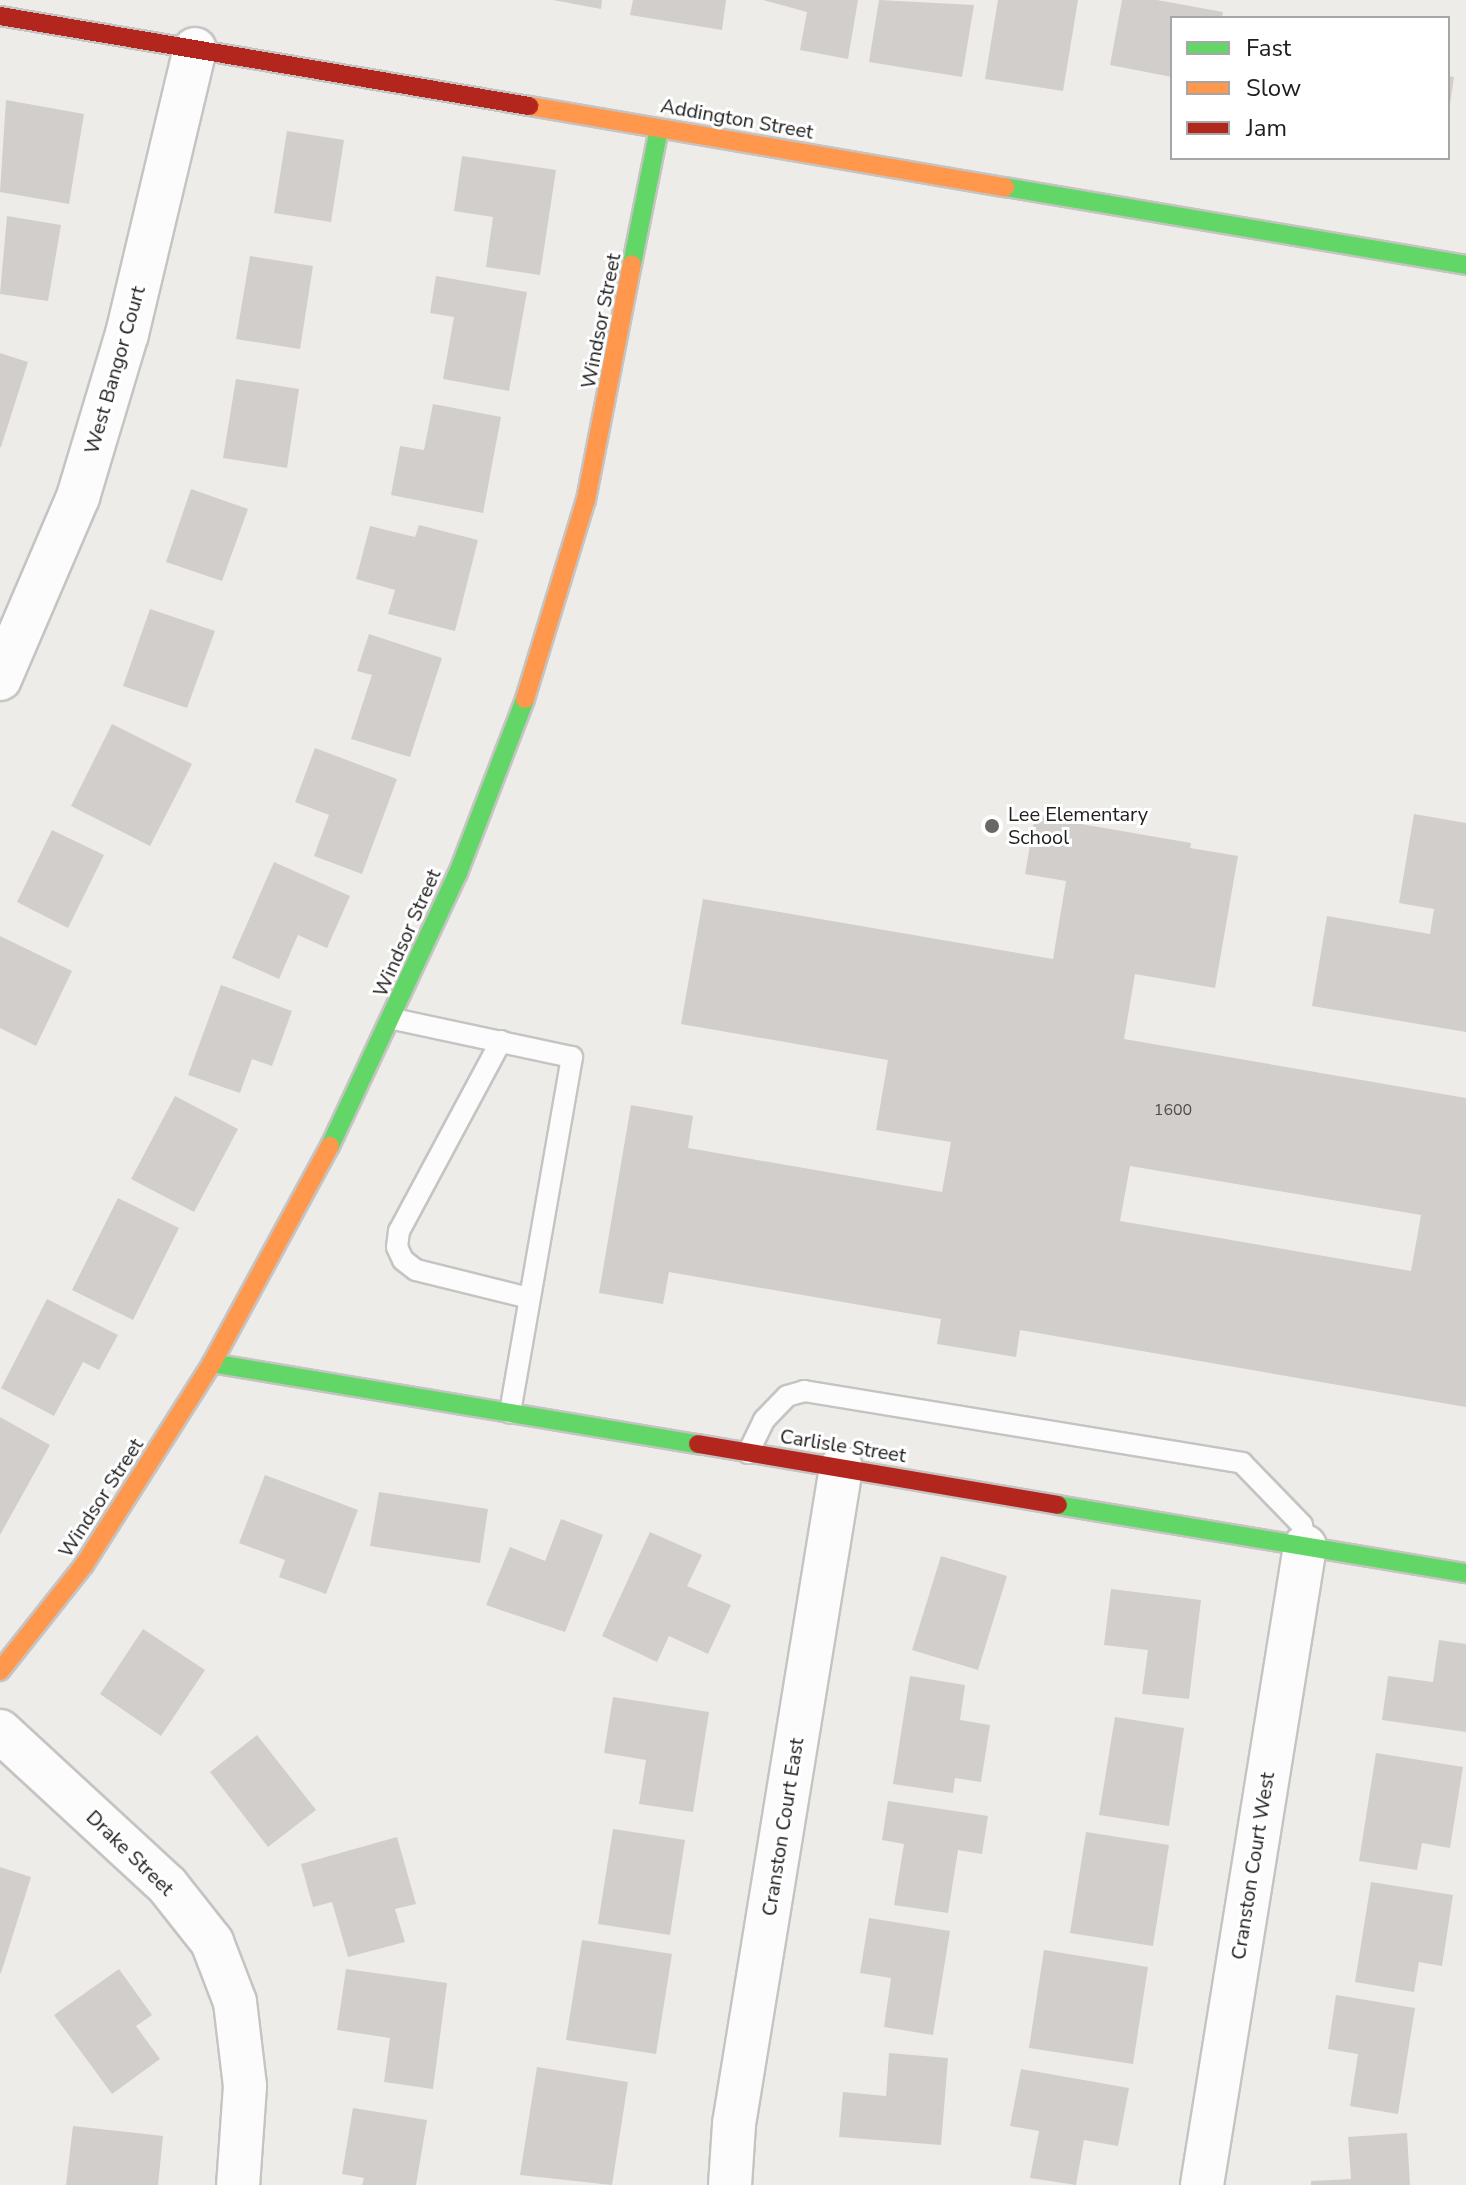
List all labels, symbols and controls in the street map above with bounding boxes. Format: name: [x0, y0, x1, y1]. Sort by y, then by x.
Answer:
legend: [1170, 16, 1450, 160]
text: Fast: [1246, 32, 1291, 64]
text: Slow: [1246, 72, 1301, 104]
street label: Addington Street: [659, 94, 815, 144]
text: Jam: [1246, 112, 1287, 144]
street label: Windsor Street: [576, 251, 626, 391]
street label: West Bangor Court: [80, 283, 150, 457]
place label: Lee Elementary School: [1008, 802, 1148, 849]
marker: Lee Elementary School: [983, 817, 1001, 835]
street label: Windsor Street: [368, 865, 446, 1001]
house number: 1600: [1154, 1100, 1192, 1120]
street label: Carlisle Street: [778, 1424, 908, 1468]
street label: Windsor Street: [54, 1434, 148, 1562]
street label: Cranston Court East: [757, 1736, 809, 1918]
street label: Cranston Court West: [1226, 1771, 1280, 1961]
street label: Drake Street: [81, 1805, 179, 1901]

